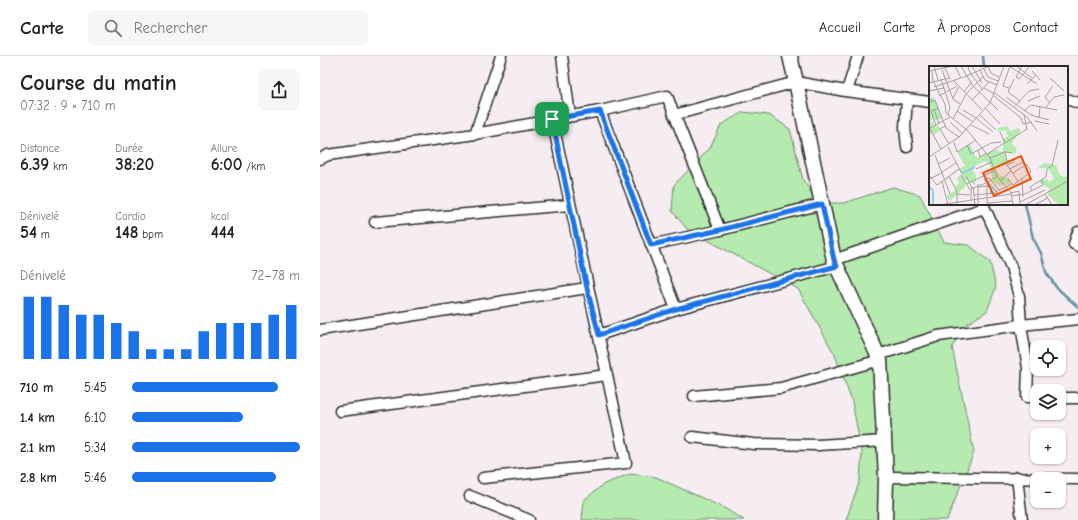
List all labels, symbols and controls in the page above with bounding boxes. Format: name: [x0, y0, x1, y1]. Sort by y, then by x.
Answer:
search box: [88, 10, 368, 46]
text: Carte: [20, 17, 64, 39]
icon: search: [102, 17, 124, 39]
text: Rechercher: [134, 19, 207, 37]
text: Accueil: [819, 19, 861, 36]
text: Carte: [883, 19, 915, 36]
text: À propos: [937, 19, 991, 36]
text: Contact: [1013, 19, 1058, 36]
inset map: [929, 66, 1068, 205]
button: share: [258, 69, 300, 111]
text: Course du matin: [20, 70, 177, 96]
text: 07:32 · 9 × 710 m: [20, 98, 116, 113]
pin: [535, 102, 569, 136]
icon: arrive: [541, 108, 563, 130]
text: Distance: [20, 142, 59, 155]
text: Durée: [115, 142, 143, 155]
text: Allure: [211, 142, 237, 155]
text: 6.39: [20, 155, 49, 174]
text: 38:20: [115, 155, 154, 174]
text: 6:00: [211, 155, 243, 174]
text: km: [49, 160, 67, 173]
text: /km: [243, 160, 265, 173]
text: Dénivelé: [20, 210, 59, 223]
text: Cardio: [115, 210, 146, 223]
text: kcal: [211, 210, 229, 223]
text: 54: [20, 223, 37, 242]
text: 148: [115, 223, 139, 242]
text: 444: [211, 223, 235, 242]
text: m: [37, 228, 50, 241]
text: bpm: [139, 228, 163, 241]
text: Dénivelé: [20, 268, 66, 283]
text: 72–78 m: [251, 268, 300, 283]
map controls: [1030, 340, 1066, 508]
button: locate: [1030, 340, 1066, 376]
text: 710 m: [20, 380, 53, 395]
text: 5:45: [84, 380, 107, 395]
button: layers: [1030, 384, 1066, 420]
text: 1.4 km: [20, 410, 55, 425]
text: 6:10: [84, 410, 106, 425]
button: +: [1030, 428, 1066, 464]
text: 2.1 km: [20, 440, 55, 455]
text: 5:34: [84, 440, 106, 455]
text: 2.8 km: [20, 470, 57, 485]
text: 5:46: [84, 470, 107, 485]
button: −: [1030, 472, 1066, 508]

